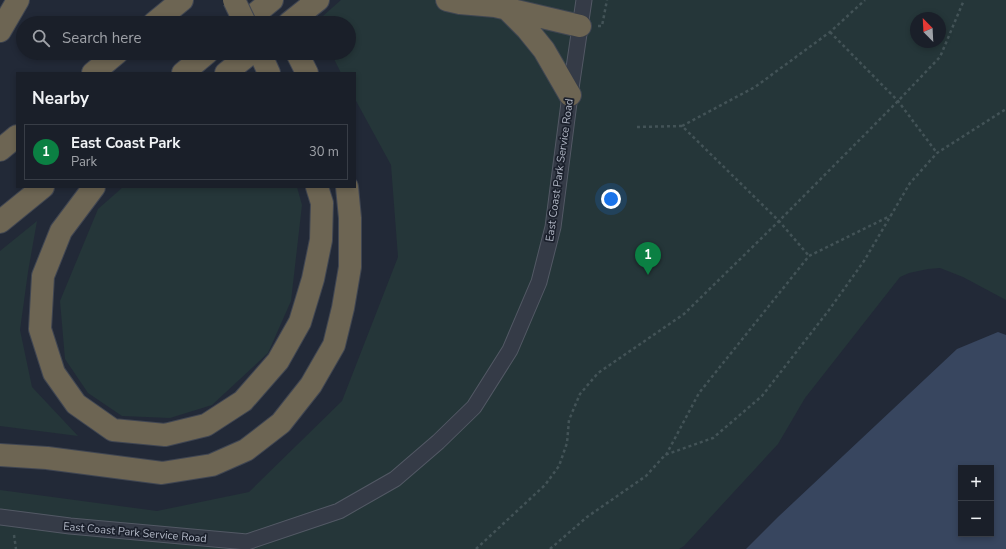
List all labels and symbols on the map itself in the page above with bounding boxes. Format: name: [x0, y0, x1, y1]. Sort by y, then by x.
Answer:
north arrow: [910, 12, 946, 48]
street label: East Coast Park Service Road: [542, 98, 577, 242]
your location: [601, 189, 621, 209]
pin: 1: [635, 242, 661, 275]
street label: East Coast Park Service Road: [63, 519, 207, 546]

